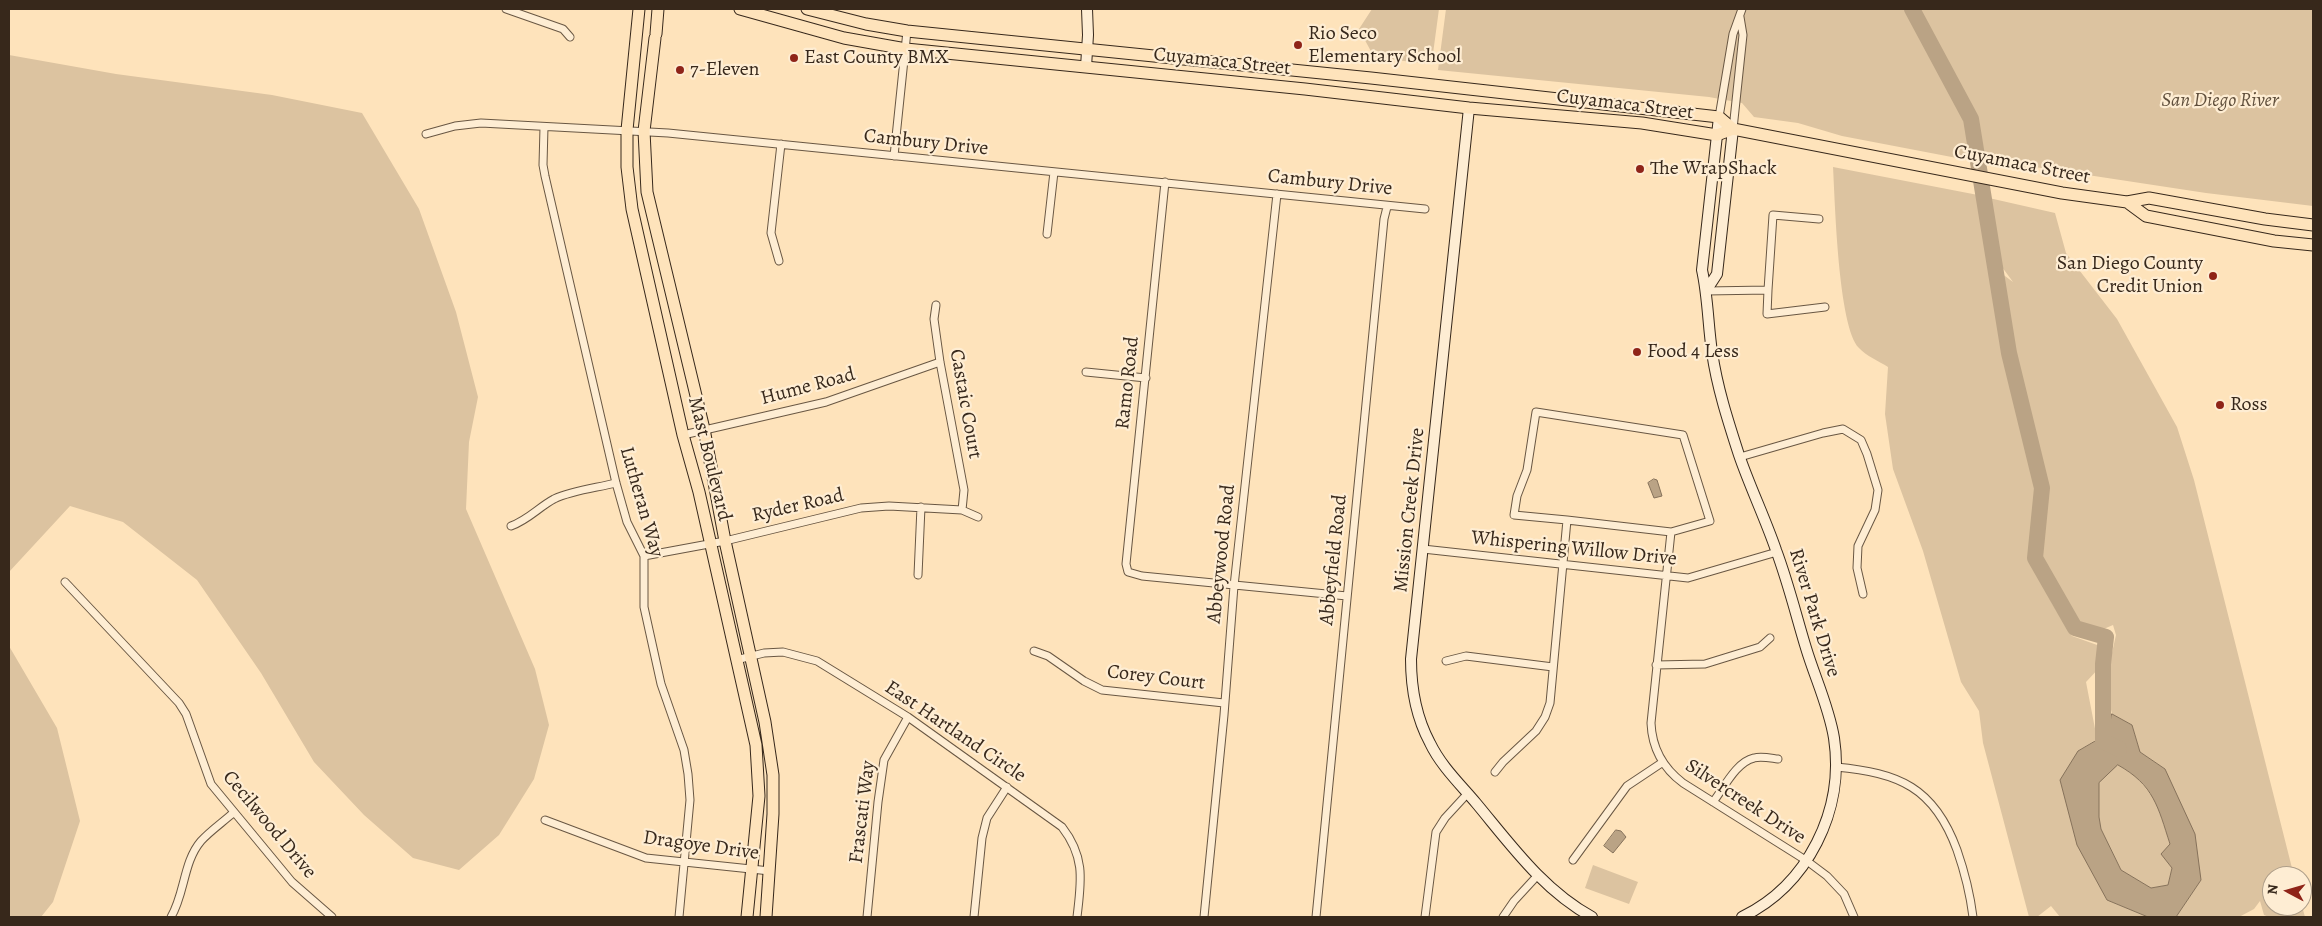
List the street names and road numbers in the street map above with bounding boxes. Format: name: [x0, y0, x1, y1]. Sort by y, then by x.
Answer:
street label: Cuyamaca Street: [1152, 43, 1292, 81]
street label: Cuyamaca Street: [1555, 85, 1695, 125]
street label: Cambury Drive: [862, 125, 990, 161]
street label: Cuyamaca Street: [1952, 140, 2092, 190]
street label: Cambury Drive: [1266, 165, 1394, 201]
street label: Ramo Road: [1111, 335, 1145, 431]
street label: Castaic Court: [944, 347, 986, 461]
street label: Hume Road: [758, 363, 858, 411]
street label: Mast Boulevard: [682, 394, 736, 524]
street label: Mission Creek Drive: [1389, 427, 1431, 593]
street label: Lutheran Way: [614, 444, 668, 560]
street label: Abbeywood Road: [1203, 483, 1241, 625]
street label: Ryder Road: [750, 484, 846, 528]
street label: Abbeyfield Road: [1315, 493, 1353, 627]
street label: Whispering Willow Drive: [1470, 526, 1678, 572]
street label: River Park Drive: [1783, 546, 1845, 680]
street label: Corey Court: [1106, 660, 1206, 696]
street label: East Hartland Circle: [880, 676, 1030, 788]
street label: Silvercreek Drive: [1680, 754, 1810, 850]
street label: Frascati Way: [845, 759, 881, 865]
street label: Cecilwood Drive: [217, 766, 321, 884]
street label: Dragoye Drive: [641, 826, 761, 866]

